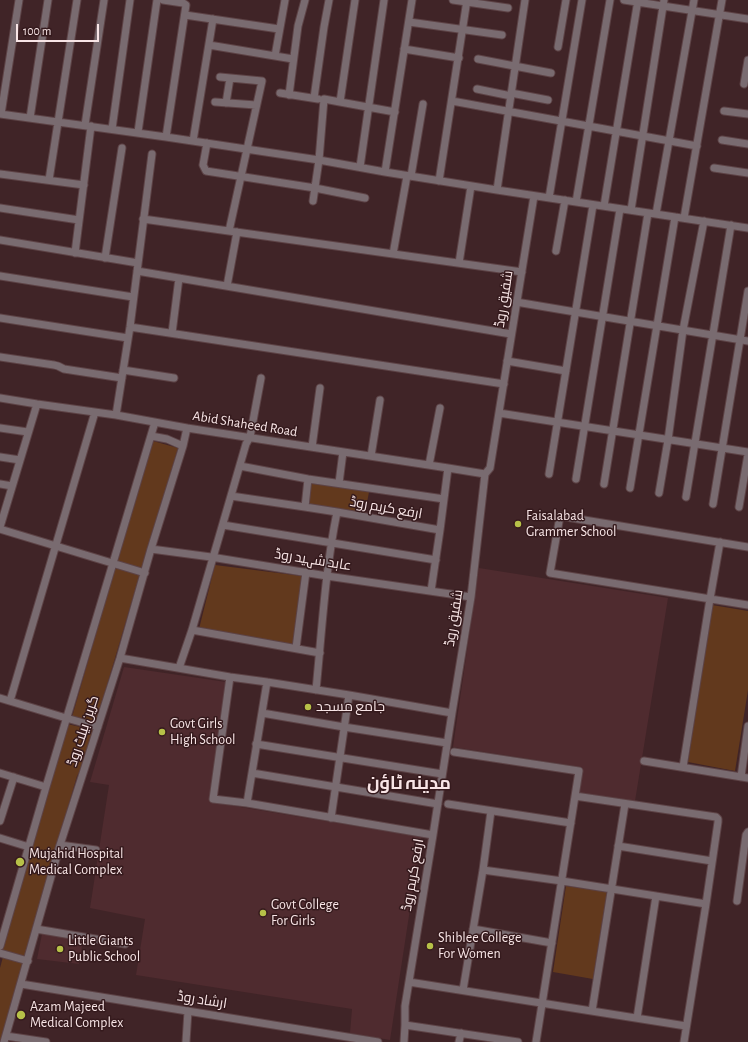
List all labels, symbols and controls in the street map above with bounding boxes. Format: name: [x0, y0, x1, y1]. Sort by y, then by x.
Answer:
scale bar: [18, 16, 101, 42]
text: 100 m: [23, 25, 51, 37]
street label: شفیق روڈ: [491, 269, 517, 329]
street label: Abid Shaheed Road: [191, 407, 299, 441]
street label: ارفع کریم روڈ: [348, 493, 424, 523]
place label: Faisalabad Grammer School: [526, 508, 617, 540]
marker: Faisalabad Grammer School: [513, 519, 523, 529]
street label: عابد شہید روڈ: [273, 546, 353, 574]
street label: شفیق روڈ: [441, 588, 467, 648]
street label: گرین بیلٹ روڈ: [64, 693, 102, 769]
place label: جامع مسجد: [316, 699, 385, 715]
marker: جامع مسجد: [303, 702, 313, 712]
place label: Govt Girls High School: [170, 716, 236, 748]
marker: Govt Girls High School: [157, 727, 167, 737]
district label: مدینہ ٹاؤن: [367, 773, 451, 795]
street label: ارفع کریم روڈ: [398, 837, 428, 913]
place label: Mujahid Hospital Medical Complex: [29, 846, 124, 878]
marker: Mujahid Hospital Medical Complex: [14, 856, 26, 868]
place label: Govt College For Girls: [271, 897, 339, 930]
marker: Govt College For Girls: [258, 908, 268, 918]
place label: Shiblee College For Women: [438, 930, 521, 962]
place label: Little Giants Public School: [68, 933, 140, 966]
marker: Shiblee College For Women: [425, 941, 435, 951]
marker: Little Giants Public School: [55, 944, 65, 954]
street label: ارشاد روڈ: [176, 988, 228, 1012]
place label: Azam Majeed Medical Complex: [30, 999, 123, 1032]
marker: Azam Majeed Medical Complex: [15, 1009, 27, 1021]

